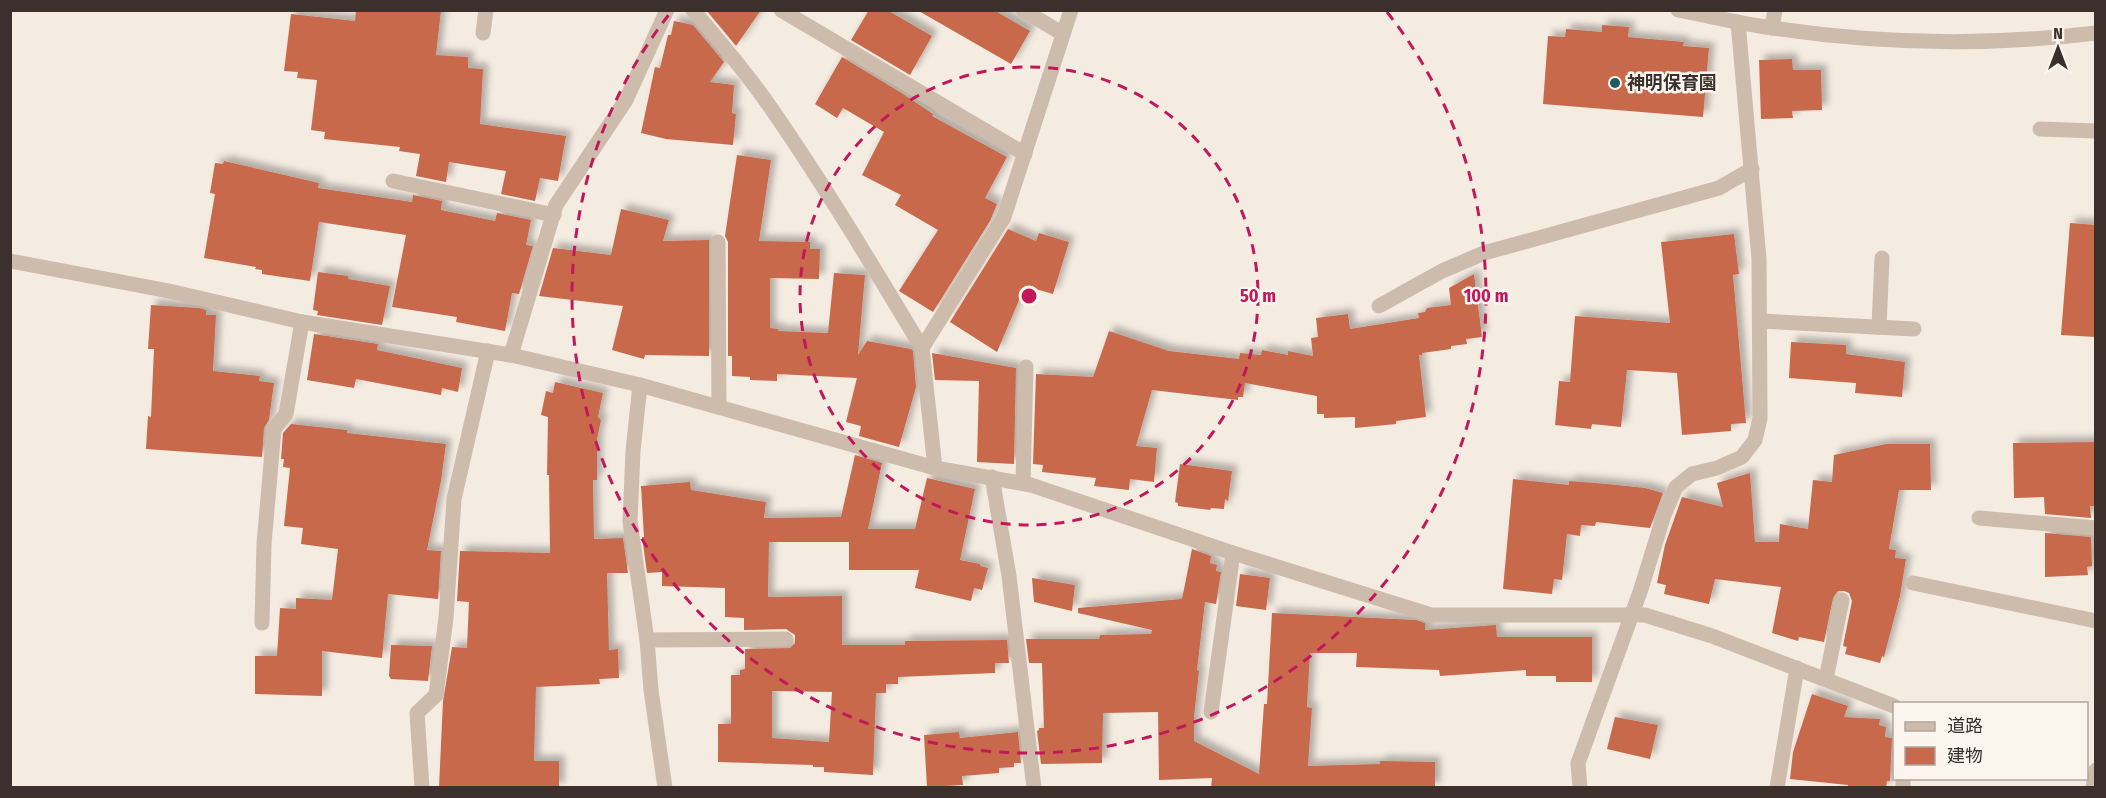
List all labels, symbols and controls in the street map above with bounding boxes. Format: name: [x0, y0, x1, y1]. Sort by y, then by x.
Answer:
north arrow: [2028, 18, 2088, 78]
text: N: [2053, 24, 2063, 43]
place label: 神明保育園: [1627, 72, 1717, 94]
marker: 神明保育園: [1608, 76, 1622, 90]
text: 50 m: [1240, 285, 1276, 307]
text: 100 m: [1464, 285, 1508, 307]
centre of rings: [1019, 286, 1039, 306]
legend: [1893, 702, 2088, 780]
text: 道路: [1947, 715, 1983, 737]
text: 建物: [1947, 745, 1983, 767]

